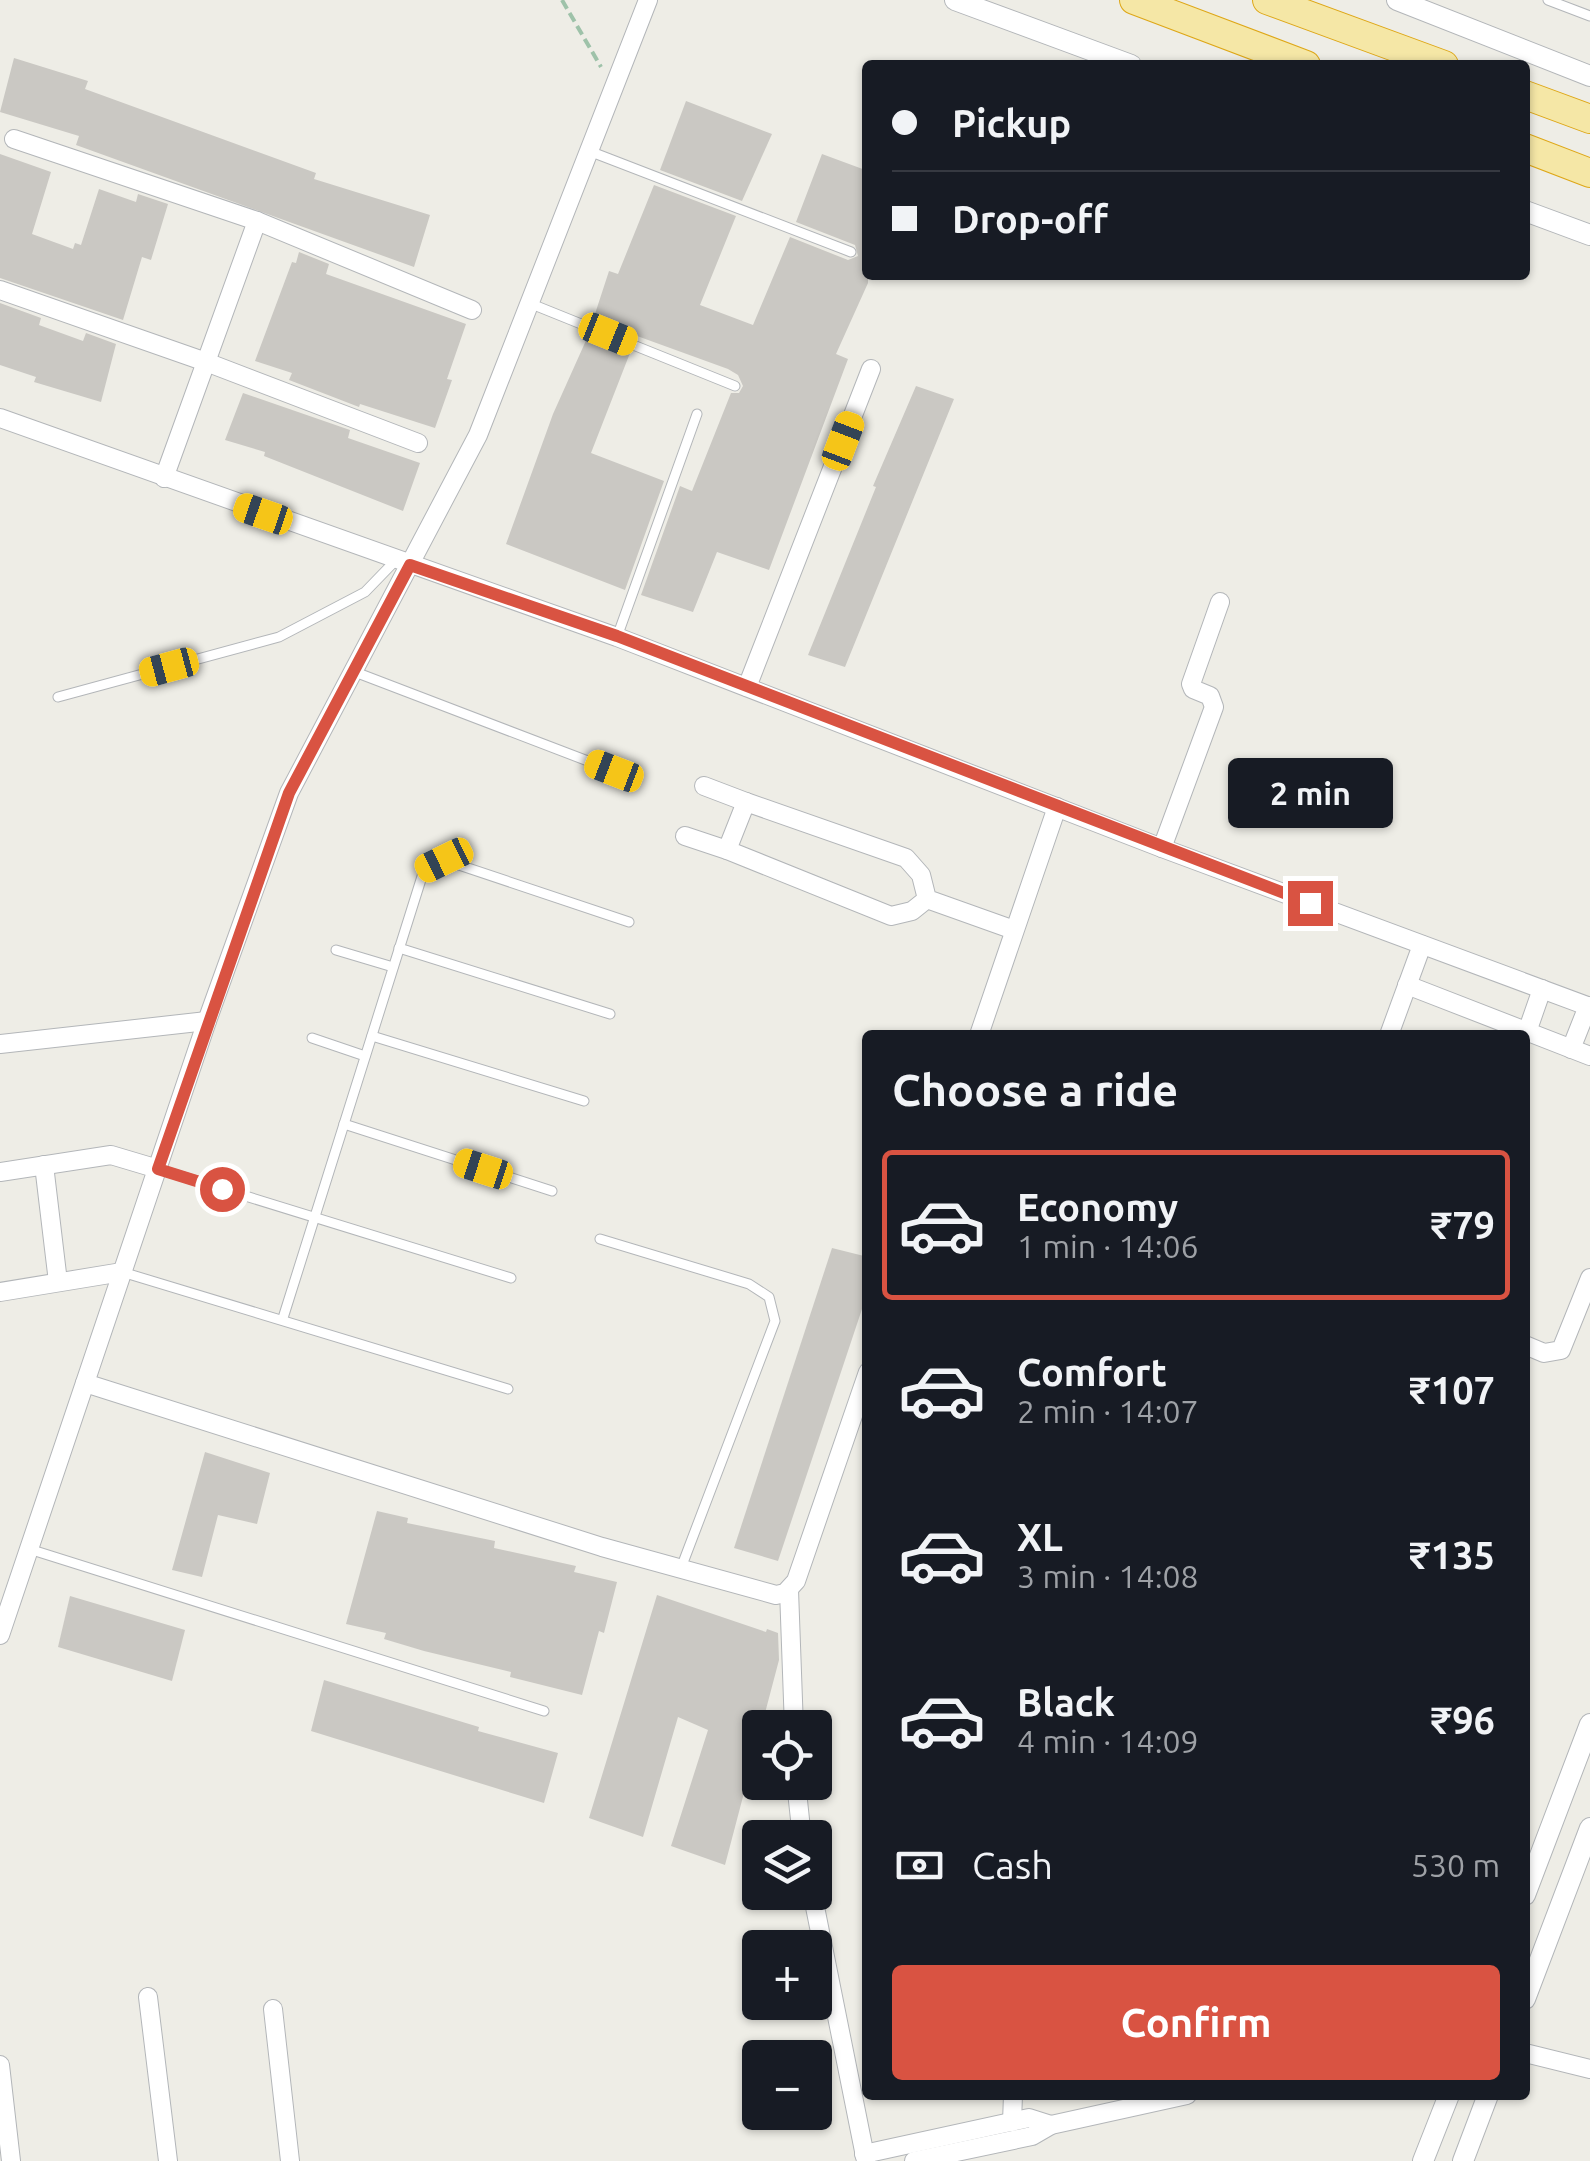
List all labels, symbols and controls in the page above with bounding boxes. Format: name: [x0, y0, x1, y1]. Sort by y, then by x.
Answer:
text: Pickup: [952, 102, 1071, 144]
text: Drop-off: [952, 198, 1108, 240]
car: [575, 309, 641, 359]
car: [818, 408, 868, 474]
car: [230, 490, 296, 538]
car: [136, 645, 202, 689]
car: [581, 746, 647, 796]
callout: 2 min: [1228, 758, 1392, 828]
text: 2 min: [1270, 775, 1351, 811]
car: [410, 833, 478, 887]
route end: [1288, 881, 1333, 926]
text: Choose a ride: [892, 1064, 1178, 1115]
car: [450, 1145, 516, 1193]
route start: [200, 1167, 245, 1212]
icon: car: [897, 1180, 987, 1270]
text: Economy: [1017, 1186, 1178, 1228]
text: ₹79: [1431, 1204, 1495, 1246]
text: 1 min · 14:06: [1017, 1228, 1199, 1264]
icon: car: [897, 1345, 987, 1435]
text: Comfort: [1017, 1351, 1167, 1393]
text: ₹107: [1409, 1369, 1495, 1411]
text: 2 min · 14:07: [1017, 1393, 1199, 1429]
icon: car: [897, 1510, 987, 1600]
text: XL: [1017, 1516, 1063, 1558]
text: ₹135: [1409, 1534, 1495, 1576]
text: 3 min · 14:08: [1017, 1558, 1199, 1594]
icon: car: [897, 1675, 987, 1765]
text: Black: [1017, 1681, 1115, 1723]
text: ₹96: [1431, 1699, 1495, 1741]
map controls: [742, 1710, 832, 2130]
button: locate: [742, 1710, 832, 1800]
text: 4 min · 14:09: [1017, 1723, 1199, 1759]
button: layers: [742, 1820, 832, 1910]
icon: cash: [892, 1838, 947, 1893]
text: Cash: [972, 1844, 1053, 1886]
text: 530 m: [1411, 1847, 1500, 1883]
button: +: [742, 1930, 832, 2020]
button: Confirm: [892, 1965, 1500, 2080]
button: −: [742, 2040, 832, 2130]

